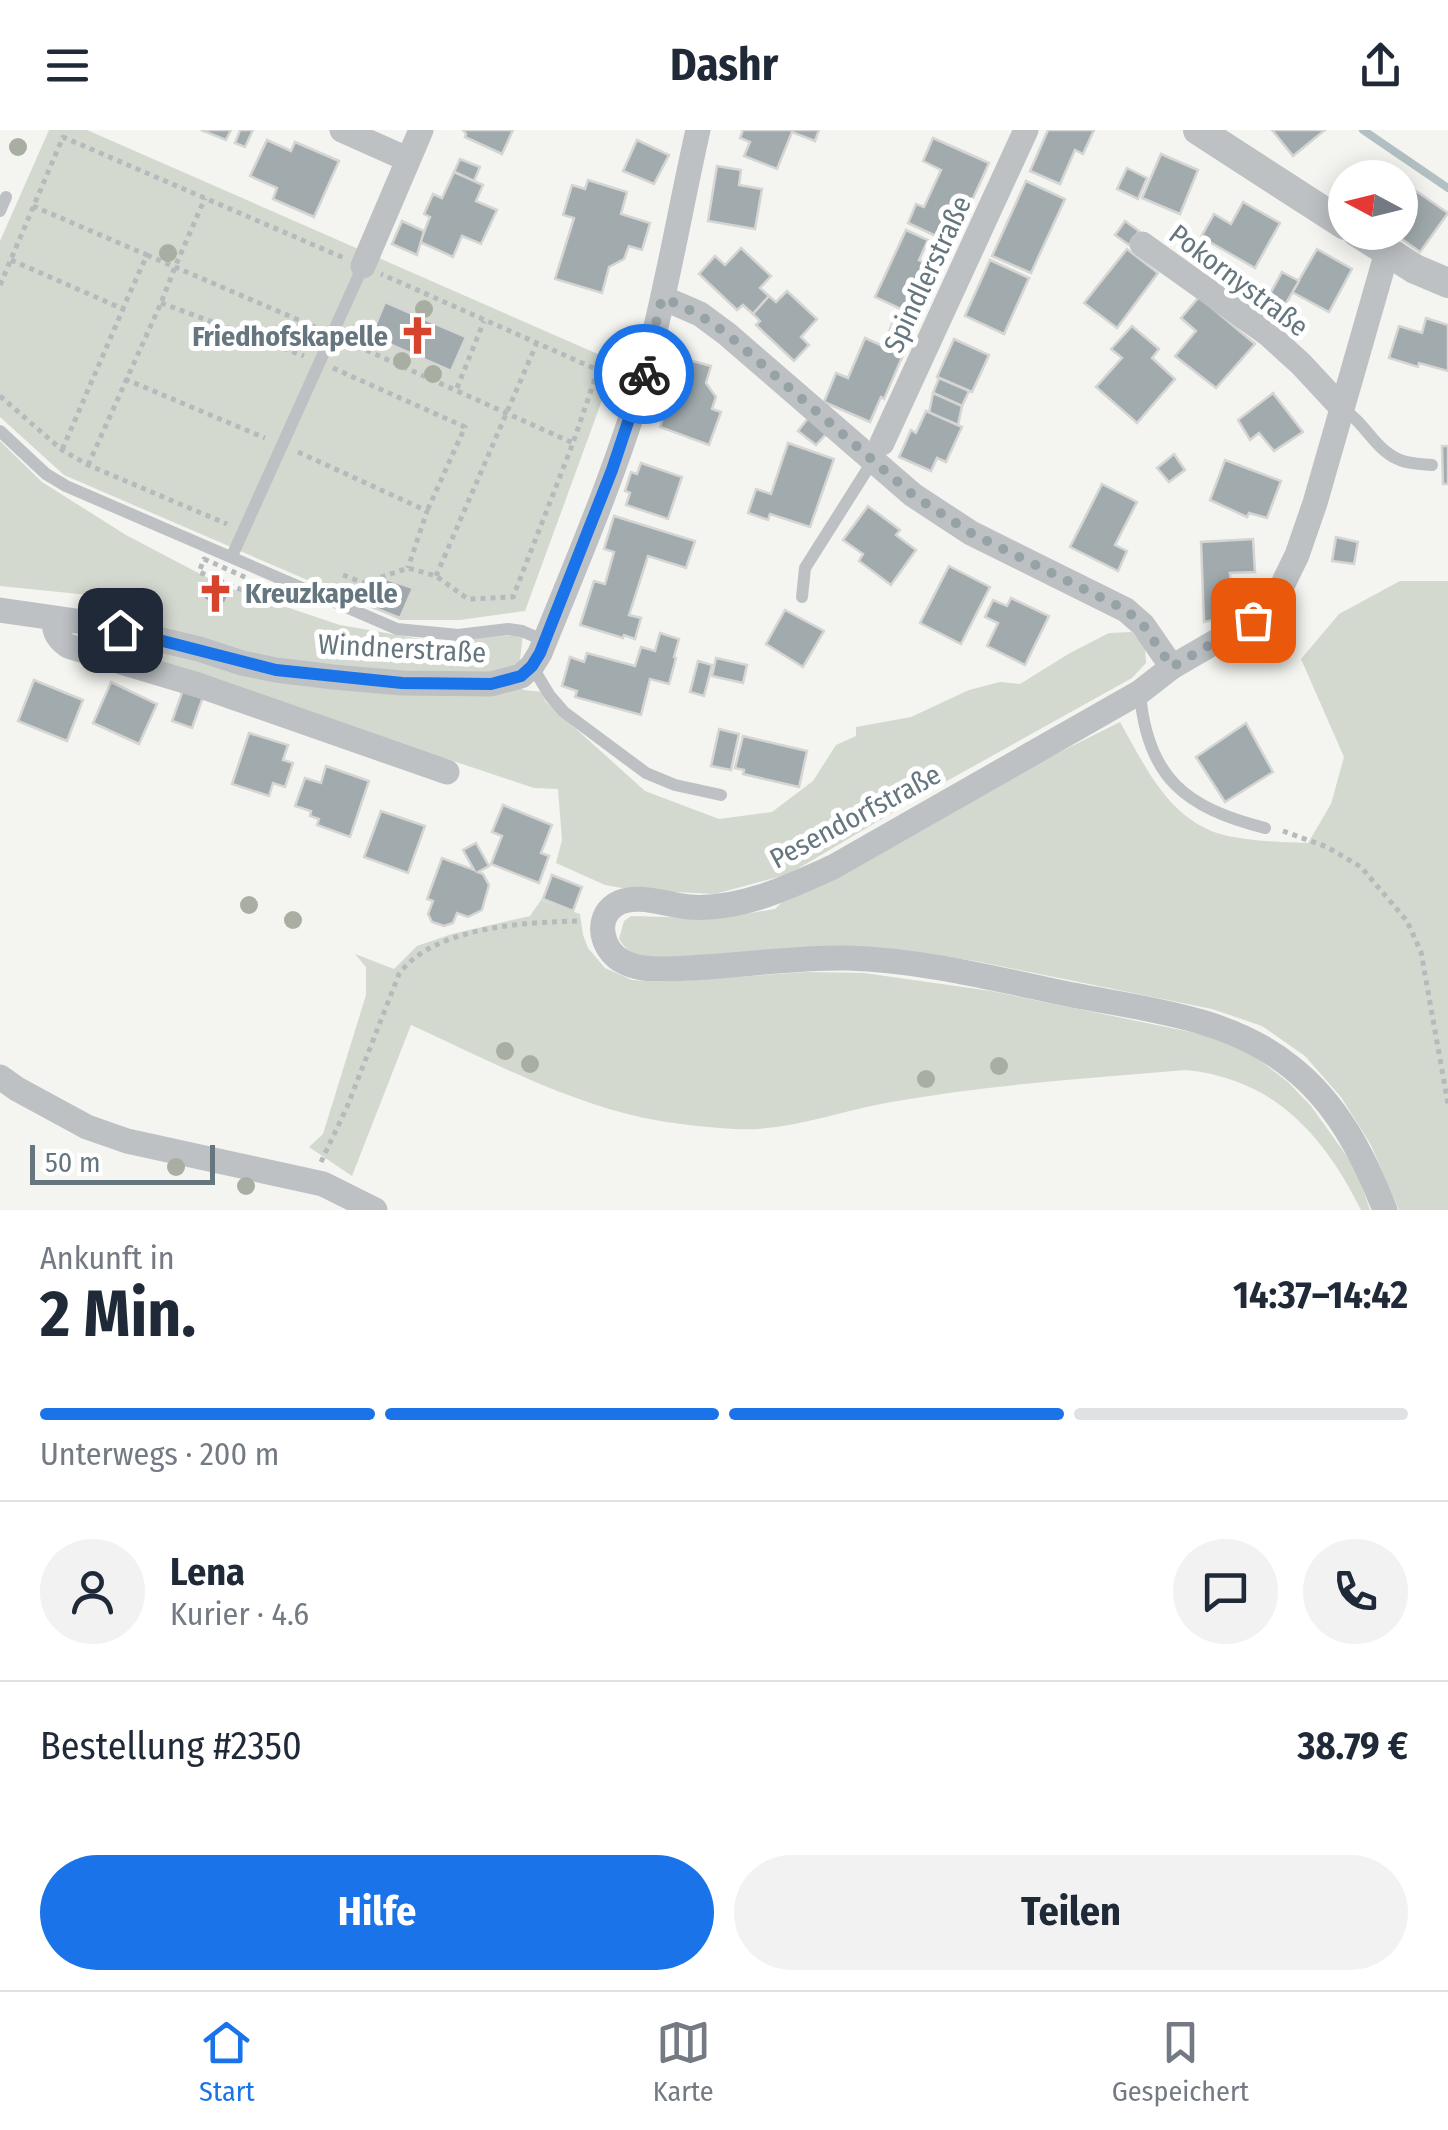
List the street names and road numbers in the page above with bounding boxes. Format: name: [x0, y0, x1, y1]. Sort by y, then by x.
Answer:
street label: Spindlerstraße: [877, 191, 978, 358]
street label: Pokornystraße: [1163, 218, 1315, 343]
street label: Windnerstraße: [317, 628, 487, 669]
street label: Pesendorfstraße: [764, 758, 946, 875]

